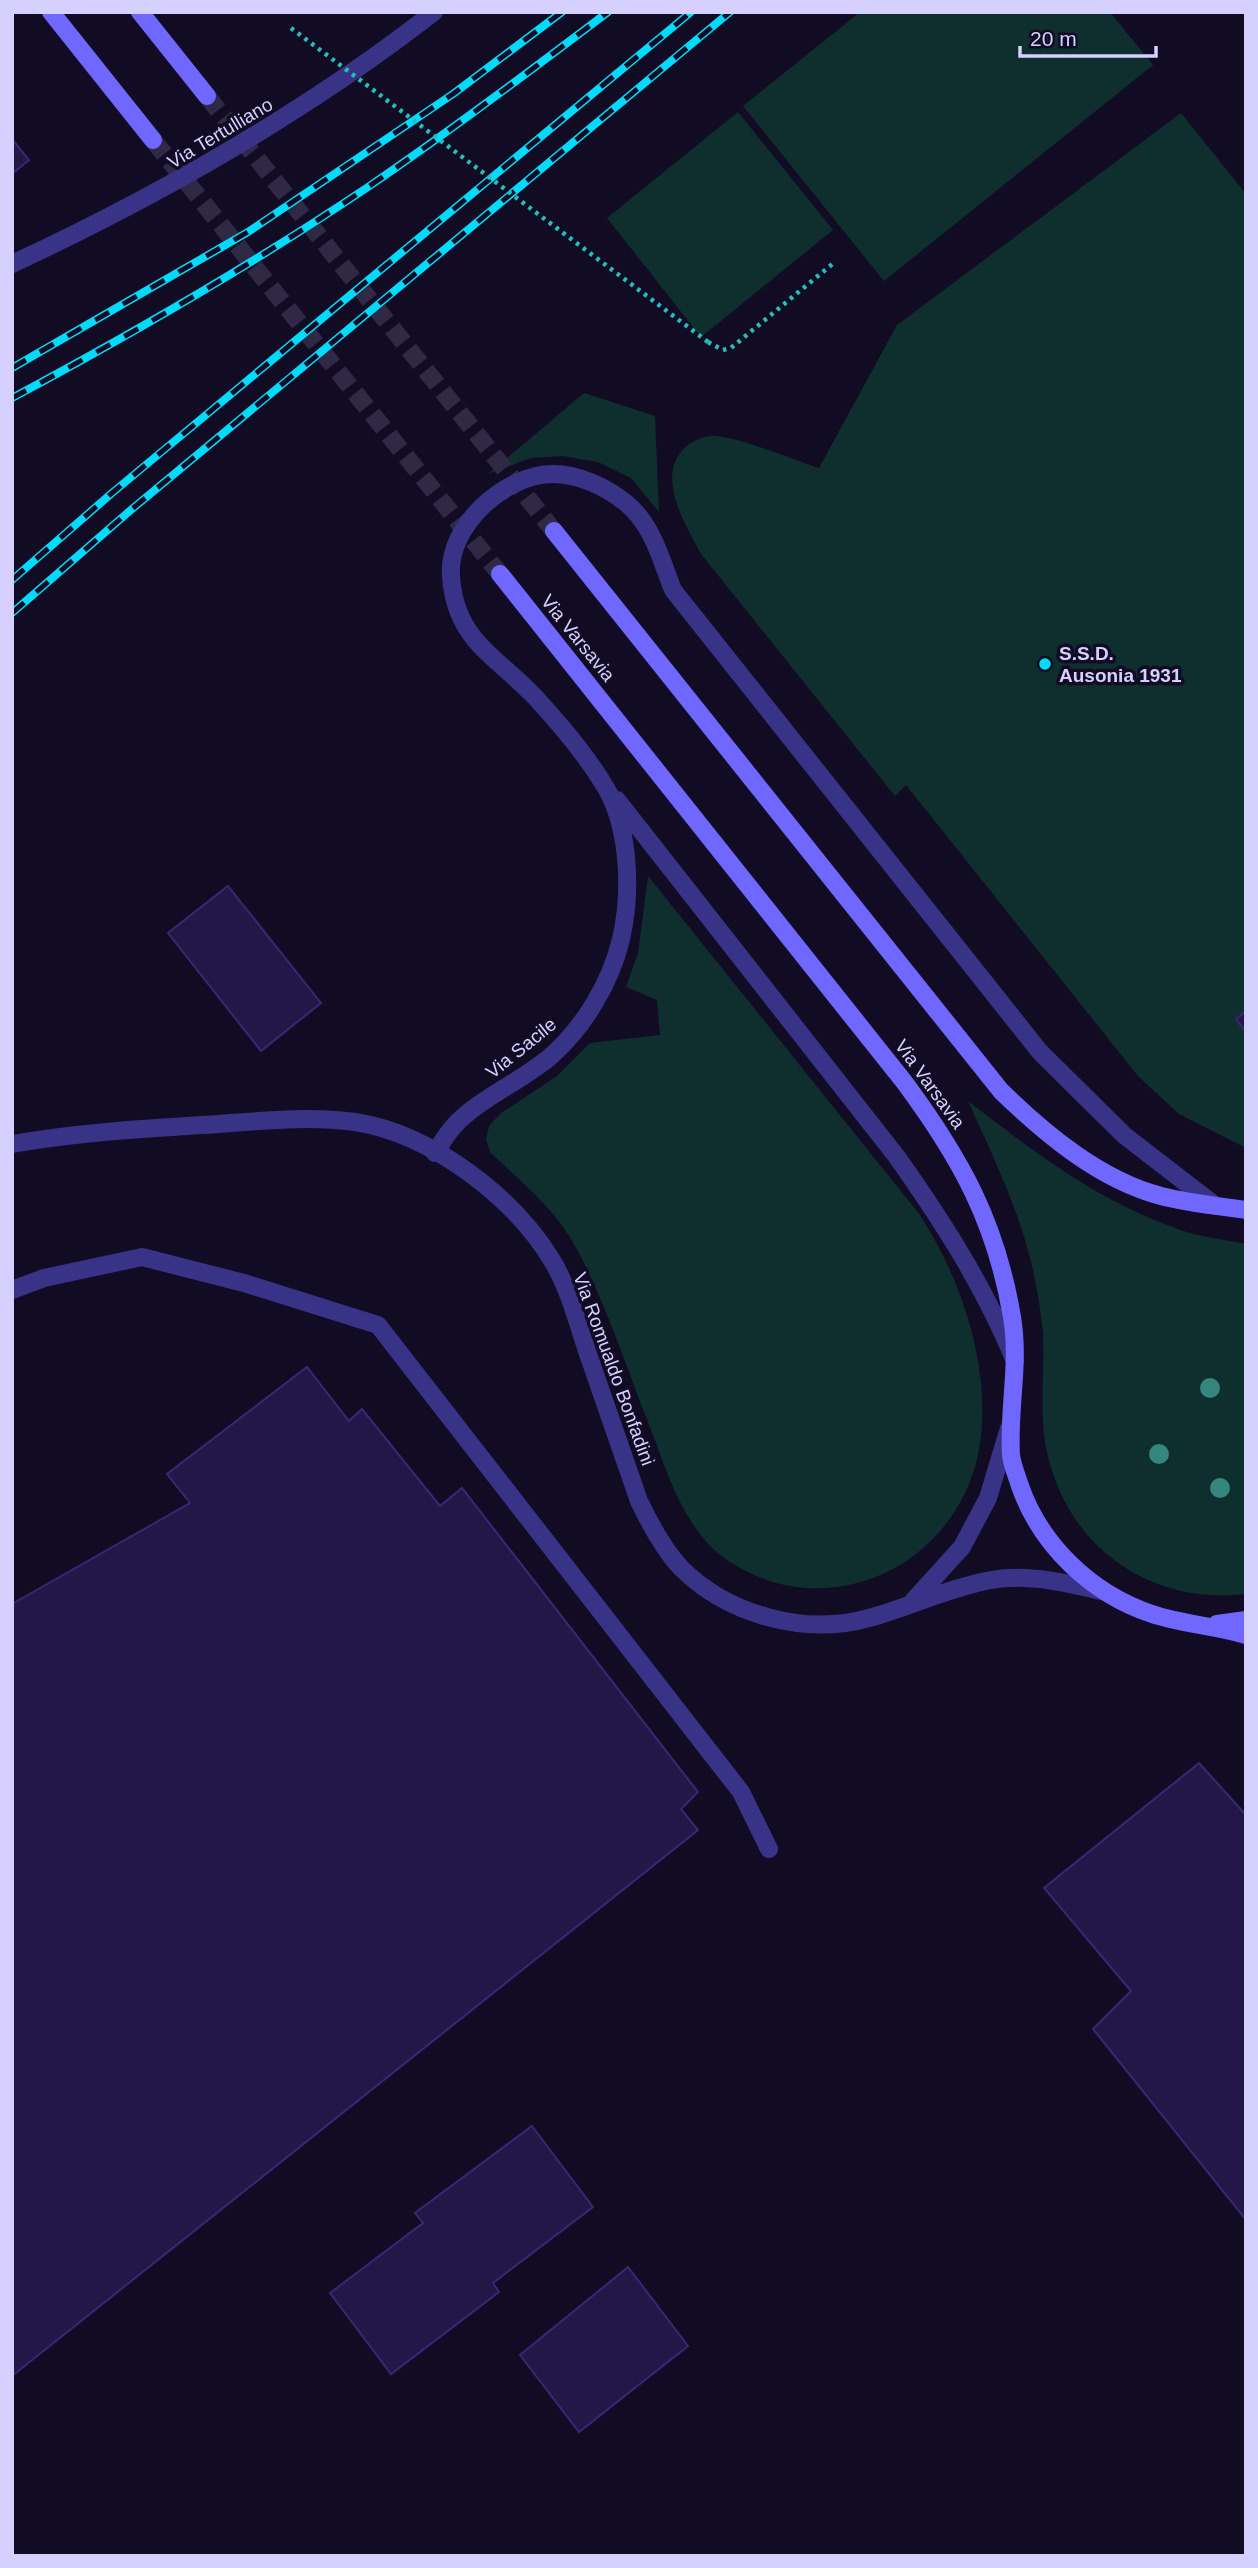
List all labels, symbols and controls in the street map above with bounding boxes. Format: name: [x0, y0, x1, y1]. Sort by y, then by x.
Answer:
scale bar: [1020, 14, 1156, 58]
text: 20 m: [1030, 27, 1077, 50]
street label: Via Tertulliano: [164, 93, 276, 173]
street label: Via Varsavia: [537, 591, 619, 686]
place label: S.S.D. Ausonia 1931: [1059, 643, 1182, 686]
marker: S.S.D. Ausonia 1931: [1037, 656, 1053, 672]
street label: Via Sacile: [482, 1013, 560, 1083]
street label: Via Varsavia: [891, 1035, 970, 1133]
street label: Via Romualdo Bonfadini: [569, 1270, 659, 1468]

